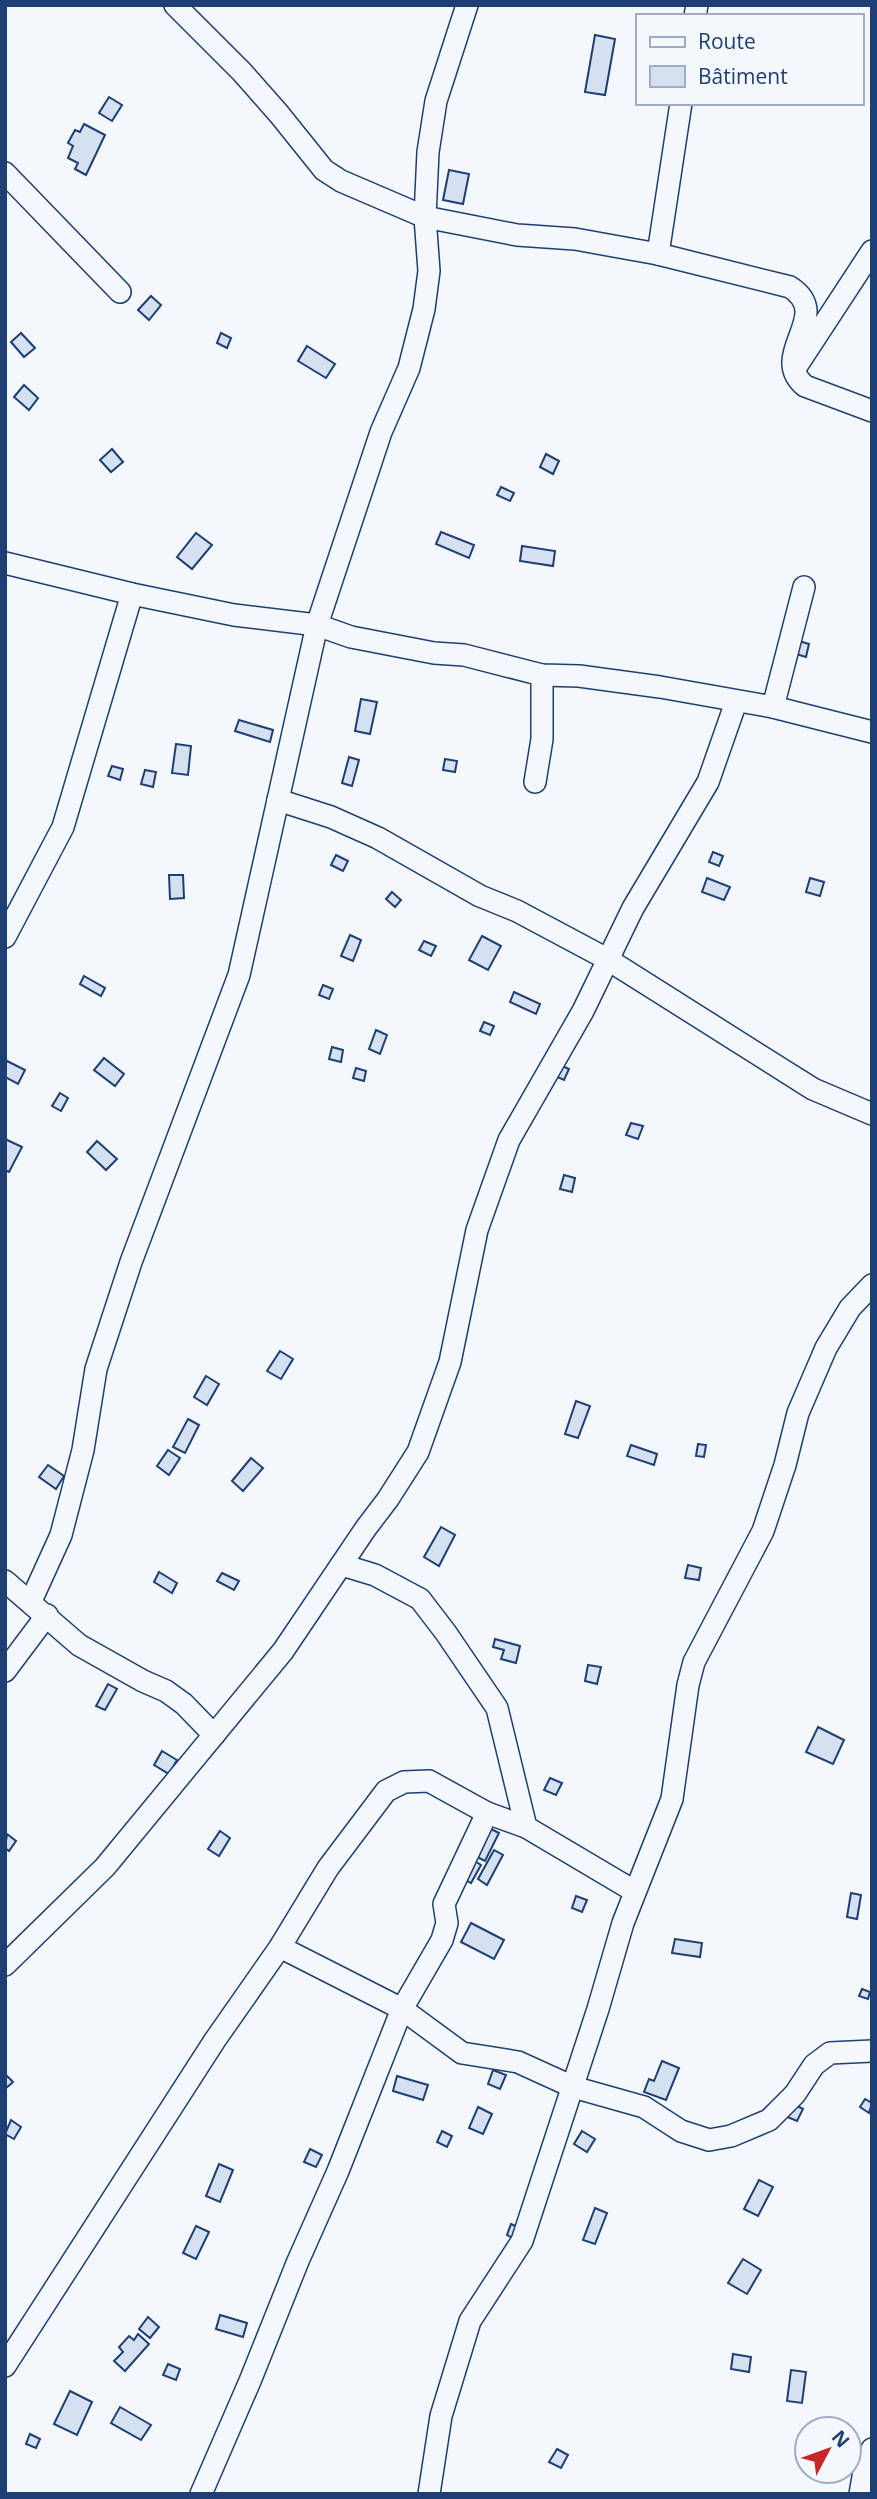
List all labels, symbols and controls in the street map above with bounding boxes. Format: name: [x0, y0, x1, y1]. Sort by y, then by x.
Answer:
legend: [636, 14, 863, 105]
text: Route: [698, 27, 756, 55]
text: Bâtiment: [698, 62, 788, 90]
north arrow: [793, 2415, 863, 2485]
text: N: [826, 2424, 856, 2453]

